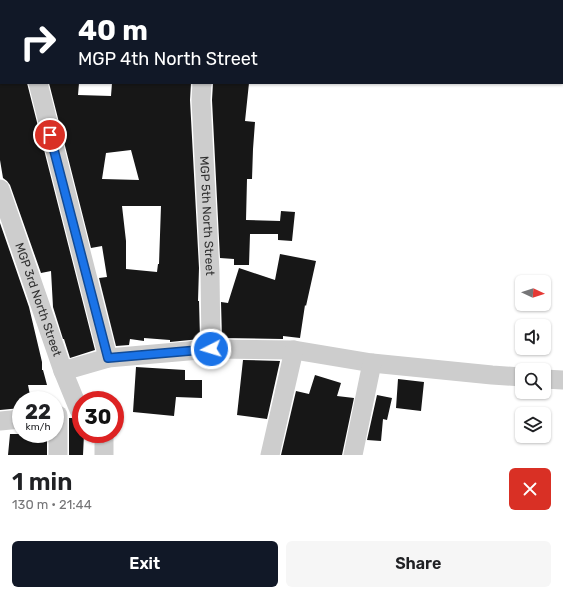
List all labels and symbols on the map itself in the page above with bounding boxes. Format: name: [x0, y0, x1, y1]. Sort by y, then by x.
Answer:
pin: [33, 118, 67, 152]
street label: MGP 5th North Street: [197, 156, 217, 276]
street label: MGP 3rd North Street: [12, 241, 65, 359]
north arrow: [515, 275, 551, 311]
position arrow: [190, 328, 232, 370]
speed limit sign: 30: [72, 391, 124, 443]

